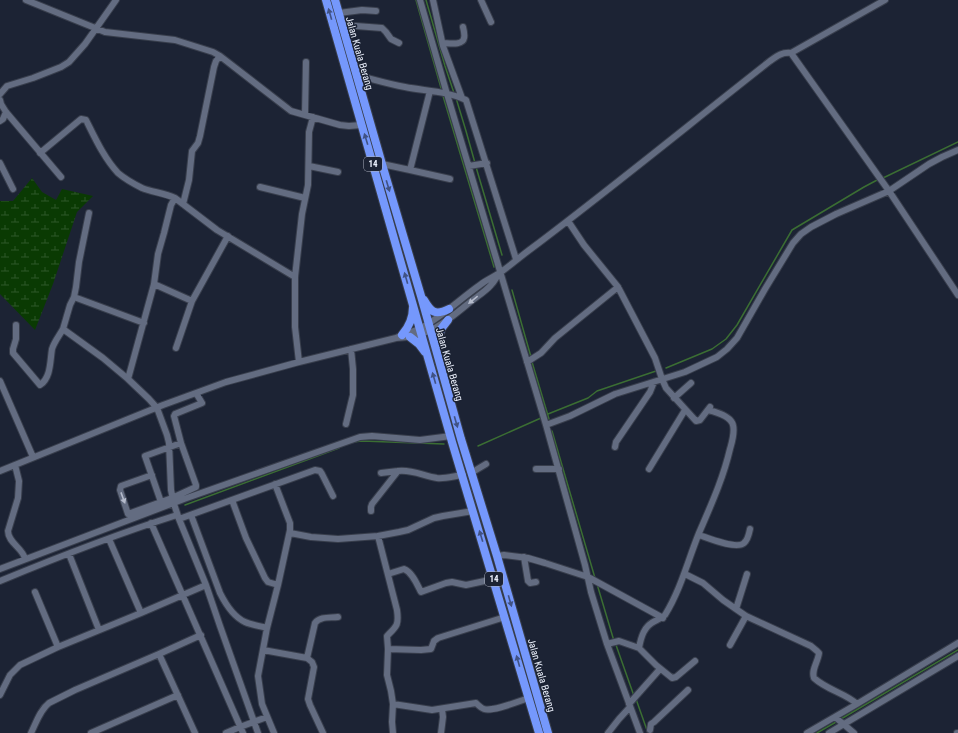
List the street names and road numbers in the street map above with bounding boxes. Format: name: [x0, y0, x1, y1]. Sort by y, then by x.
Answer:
street label: Jalan Kuala Berang: [344, 15, 375, 91]
road number: 14: [364, 157, 382, 171]
street label: Jalan Kuala Berang: [434, 326, 465, 402]
road number: 14: [485, 572, 503, 586]
street label: Jalan Kuala Berang: [526, 637, 557, 713]

